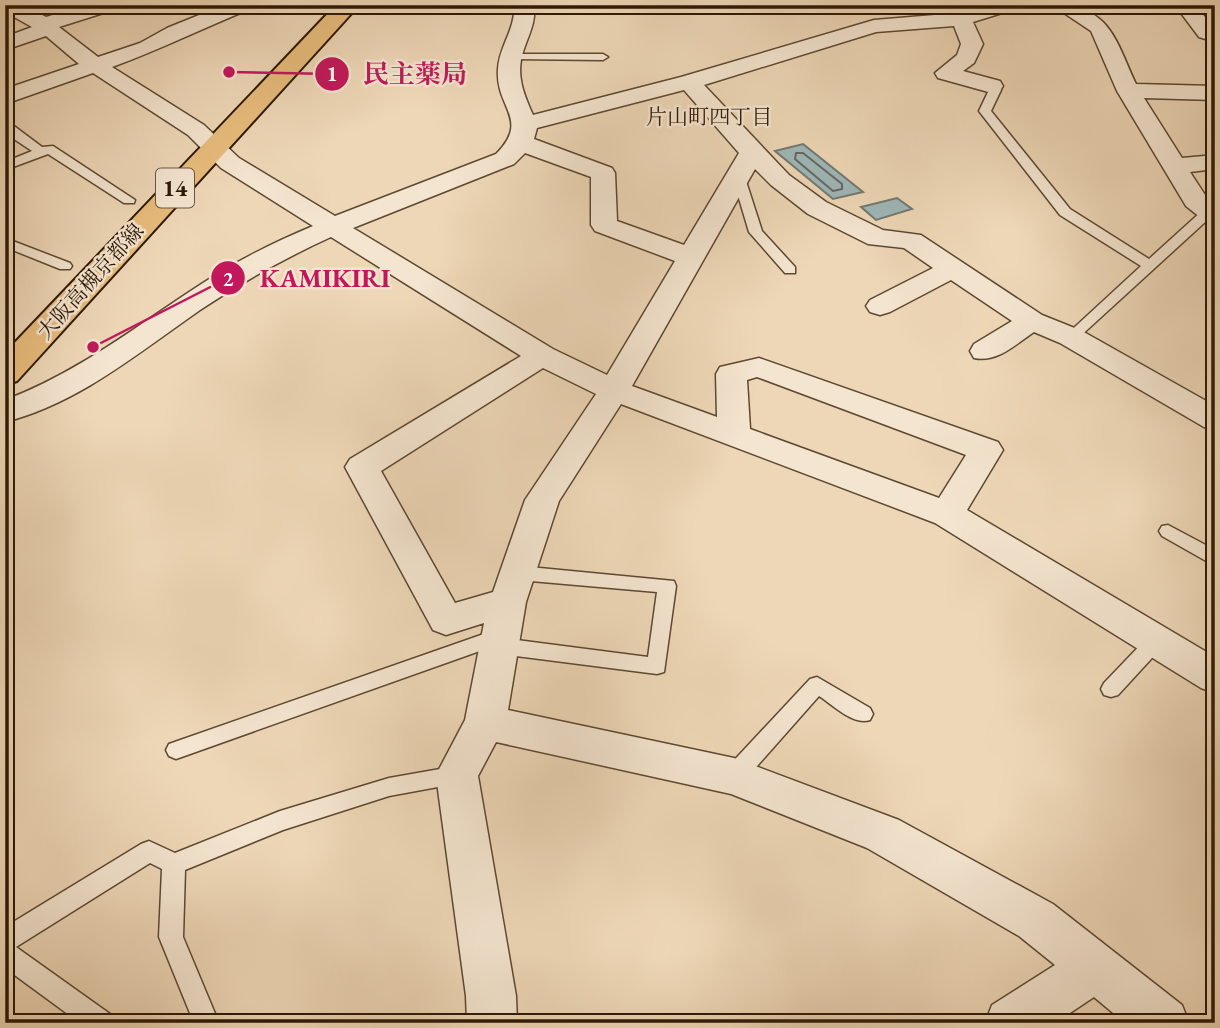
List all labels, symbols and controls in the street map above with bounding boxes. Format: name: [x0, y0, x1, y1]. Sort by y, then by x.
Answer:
callout: 民主薬局: [314, 50, 481, 97]
text: 民主薬局: [363, 57, 467, 91]
text: 1: [326, 60, 338, 87]
district label: 片山町四丁目: [646, 103, 772, 130]
road number: 14: [156, 168, 194, 208]
street label: 大阪高槻京都線: [31, 217, 149, 345]
callout: KAMIKIRI: [211, 255, 404, 302]
text: KAMIKIRI: [260, 261, 391, 295]
text: 2: [222, 265, 234, 292]

